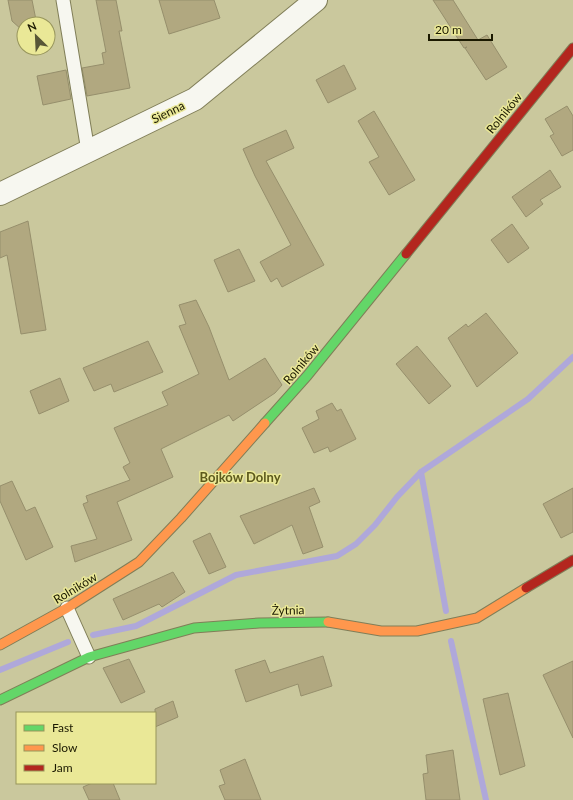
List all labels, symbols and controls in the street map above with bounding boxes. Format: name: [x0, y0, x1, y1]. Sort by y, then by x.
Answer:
north arrow: [16, 16, 56, 56]
scale bar: [429, 16, 492, 42]
text: N: [25, 19, 38, 34]
text: 20 m: [435, 22, 462, 37]
street label: Rolników: [483, 89, 525, 136]
street label: Sienna: [149, 98, 187, 126]
street label: Rolników: [280, 340, 323, 387]
district label: Bojków Dolny: [199, 469, 281, 485]
street label: Rolników: [50, 569, 100, 607]
street label: Żytnia: [271, 602, 305, 618]
legend: [16, 712, 156, 784]
text: Fast: [52, 720, 74, 735]
text: Slow: [52, 740, 78, 755]
text: Jam: [52, 760, 73, 775]

